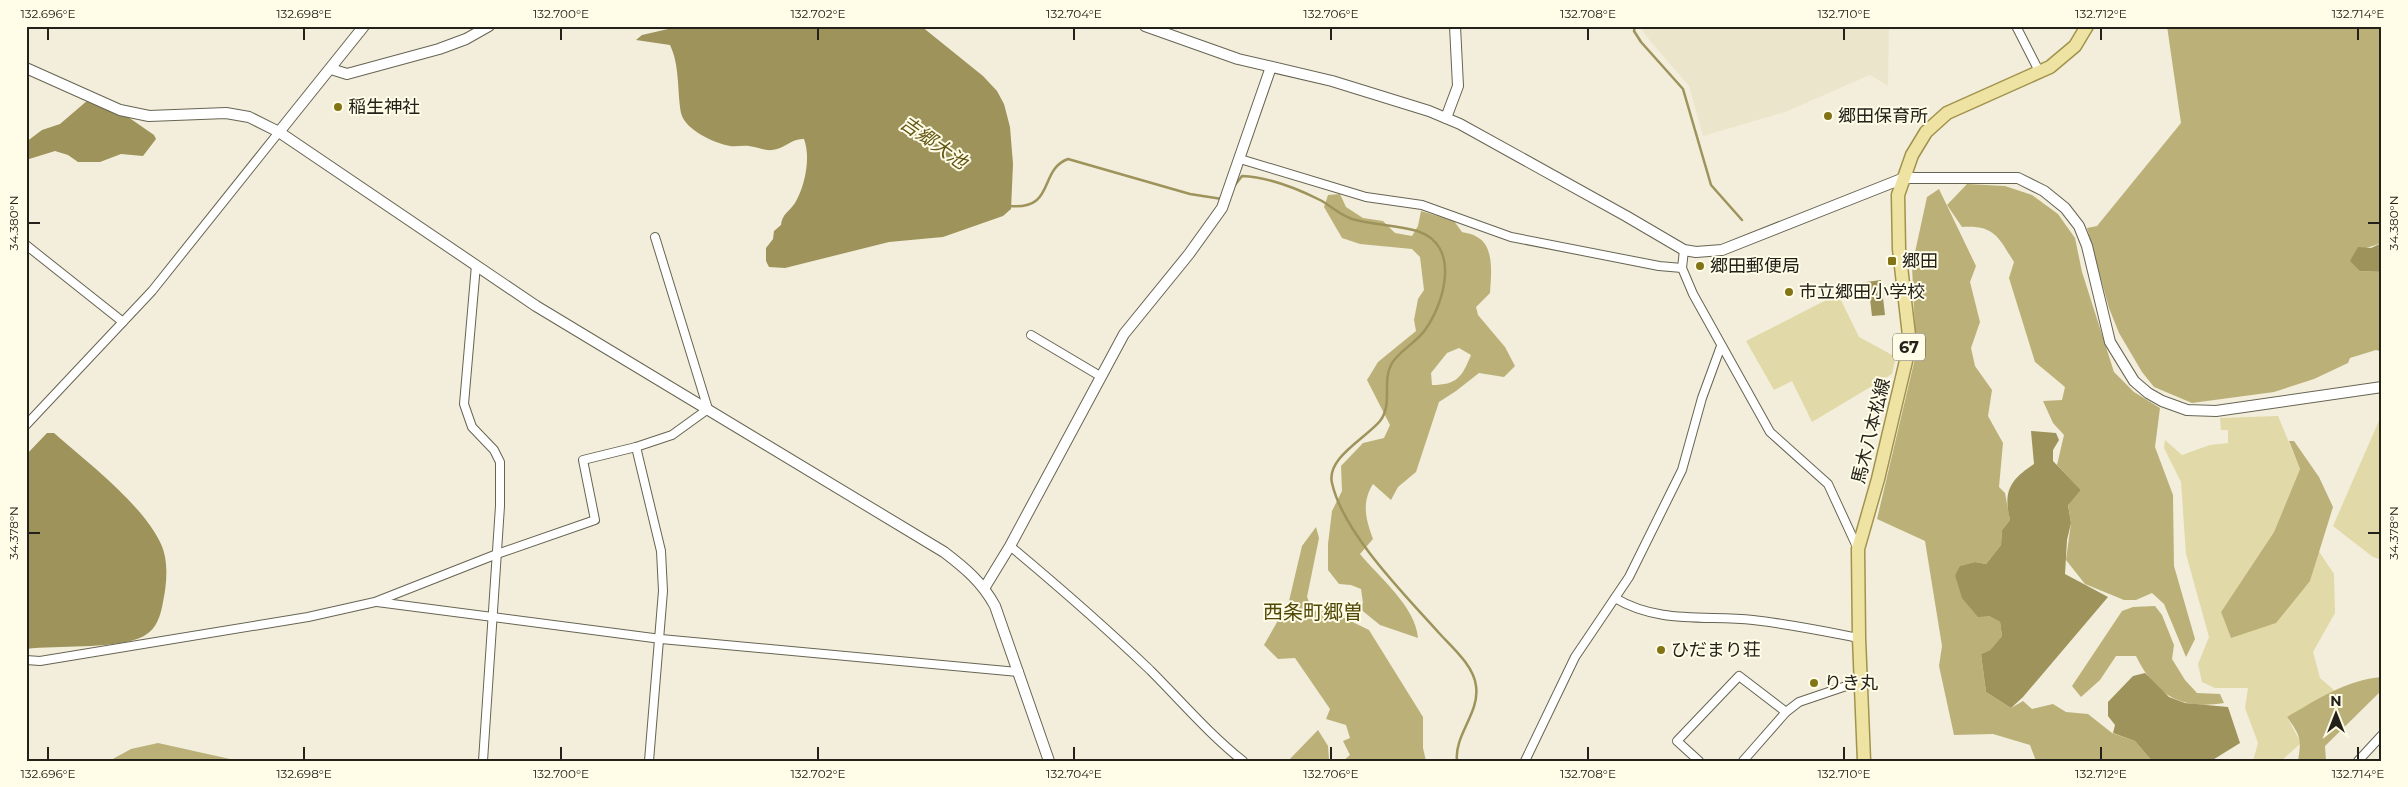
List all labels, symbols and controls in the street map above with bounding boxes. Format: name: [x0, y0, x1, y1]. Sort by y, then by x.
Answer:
text: 132.696°E: [20, 6, 76, 21]
text: 132.698°E: [276, 6, 332, 21]
text: 132.700°E: [533, 6, 589, 21]
text: 132.702°E: [790, 6, 846, 21]
text: 132.704°E: [1046, 6, 1102, 21]
text: 132.706°E: [1303, 6, 1359, 21]
text: 132.708°E: [1560, 6, 1616, 21]
text: 132.710°E: [1818, 6, 1870, 21]
text: 132.712°E: [2075, 6, 2127, 21]
text: 132.714°E: [2332, 6, 2384, 21]
place label: 稲生神社: [348, 96, 420, 118]
marker: 稲生神社: [332, 101, 344, 113]
place label: 郷田保育所: [1838, 105, 1928, 127]
marker: 郷田保育所: [1822, 110, 1834, 122]
water label: 吉郷大池: [896, 111, 973, 175]
text: 34.380°N: [6, 196, 21, 250]
text: 34.380°N: [2386, 196, 2401, 250]
place label: 郷田: [1902, 250, 1938, 272]
place label: 郷田郵便局: [1710, 255, 1800, 277]
marker: 郷田: [1886, 255, 1898, 267]
marker: 郷田郵便局: [1694, 260, 1706, 272]
place label: 市立郷田小学校: [1799, 281, 1925, 303]
marker: 市立郷田小学校: [1783, 286, 1795, 298]
road number: 67: [1893, 334, 1925, 361]
street label: 馬木八本松線: [1847, 376, 1895, 486]
text: 34.378°N: [6, 506, 21, 560]
text: 34.378°N: [2386, 506, 2401, 560]
district label: 西条町郷曽: [1263, 600, 1363, 624]
place label: ひだまり荘: [1671, 639, 1761, 661]
marker: ひだまり荘: [1655, 644, 1667, 656]
place label: りき丸: [1824, 672, 1878, 694]
marker: りき丸: [1808, 677, 1820, 689]
north arrow: [2310, 690, 2360, 740]
text: N: [2330, 692, 2342, 710]
text: 132.696°E: [20, 766, 76, 781]
text: 132.698°E: [276, 766, 332, 781]
text: 132.700°E: [533, 766, 589, 781]
text: 132.702°E: [790, 766, 846, 781]
text: 132.704°E: [1046, 766, 1102, 781]
text: 132.706°E: [1303, 766, 1359, 781]
text: 132.708°E: [1560, 766, 1616, 781]
text: 132.710°E: [1818, 766, 1870, 781]
text: 132.712°E: [2075, 766, 2127, 781]
text: 132.714°E: [2332, 766, 2384, 781]

